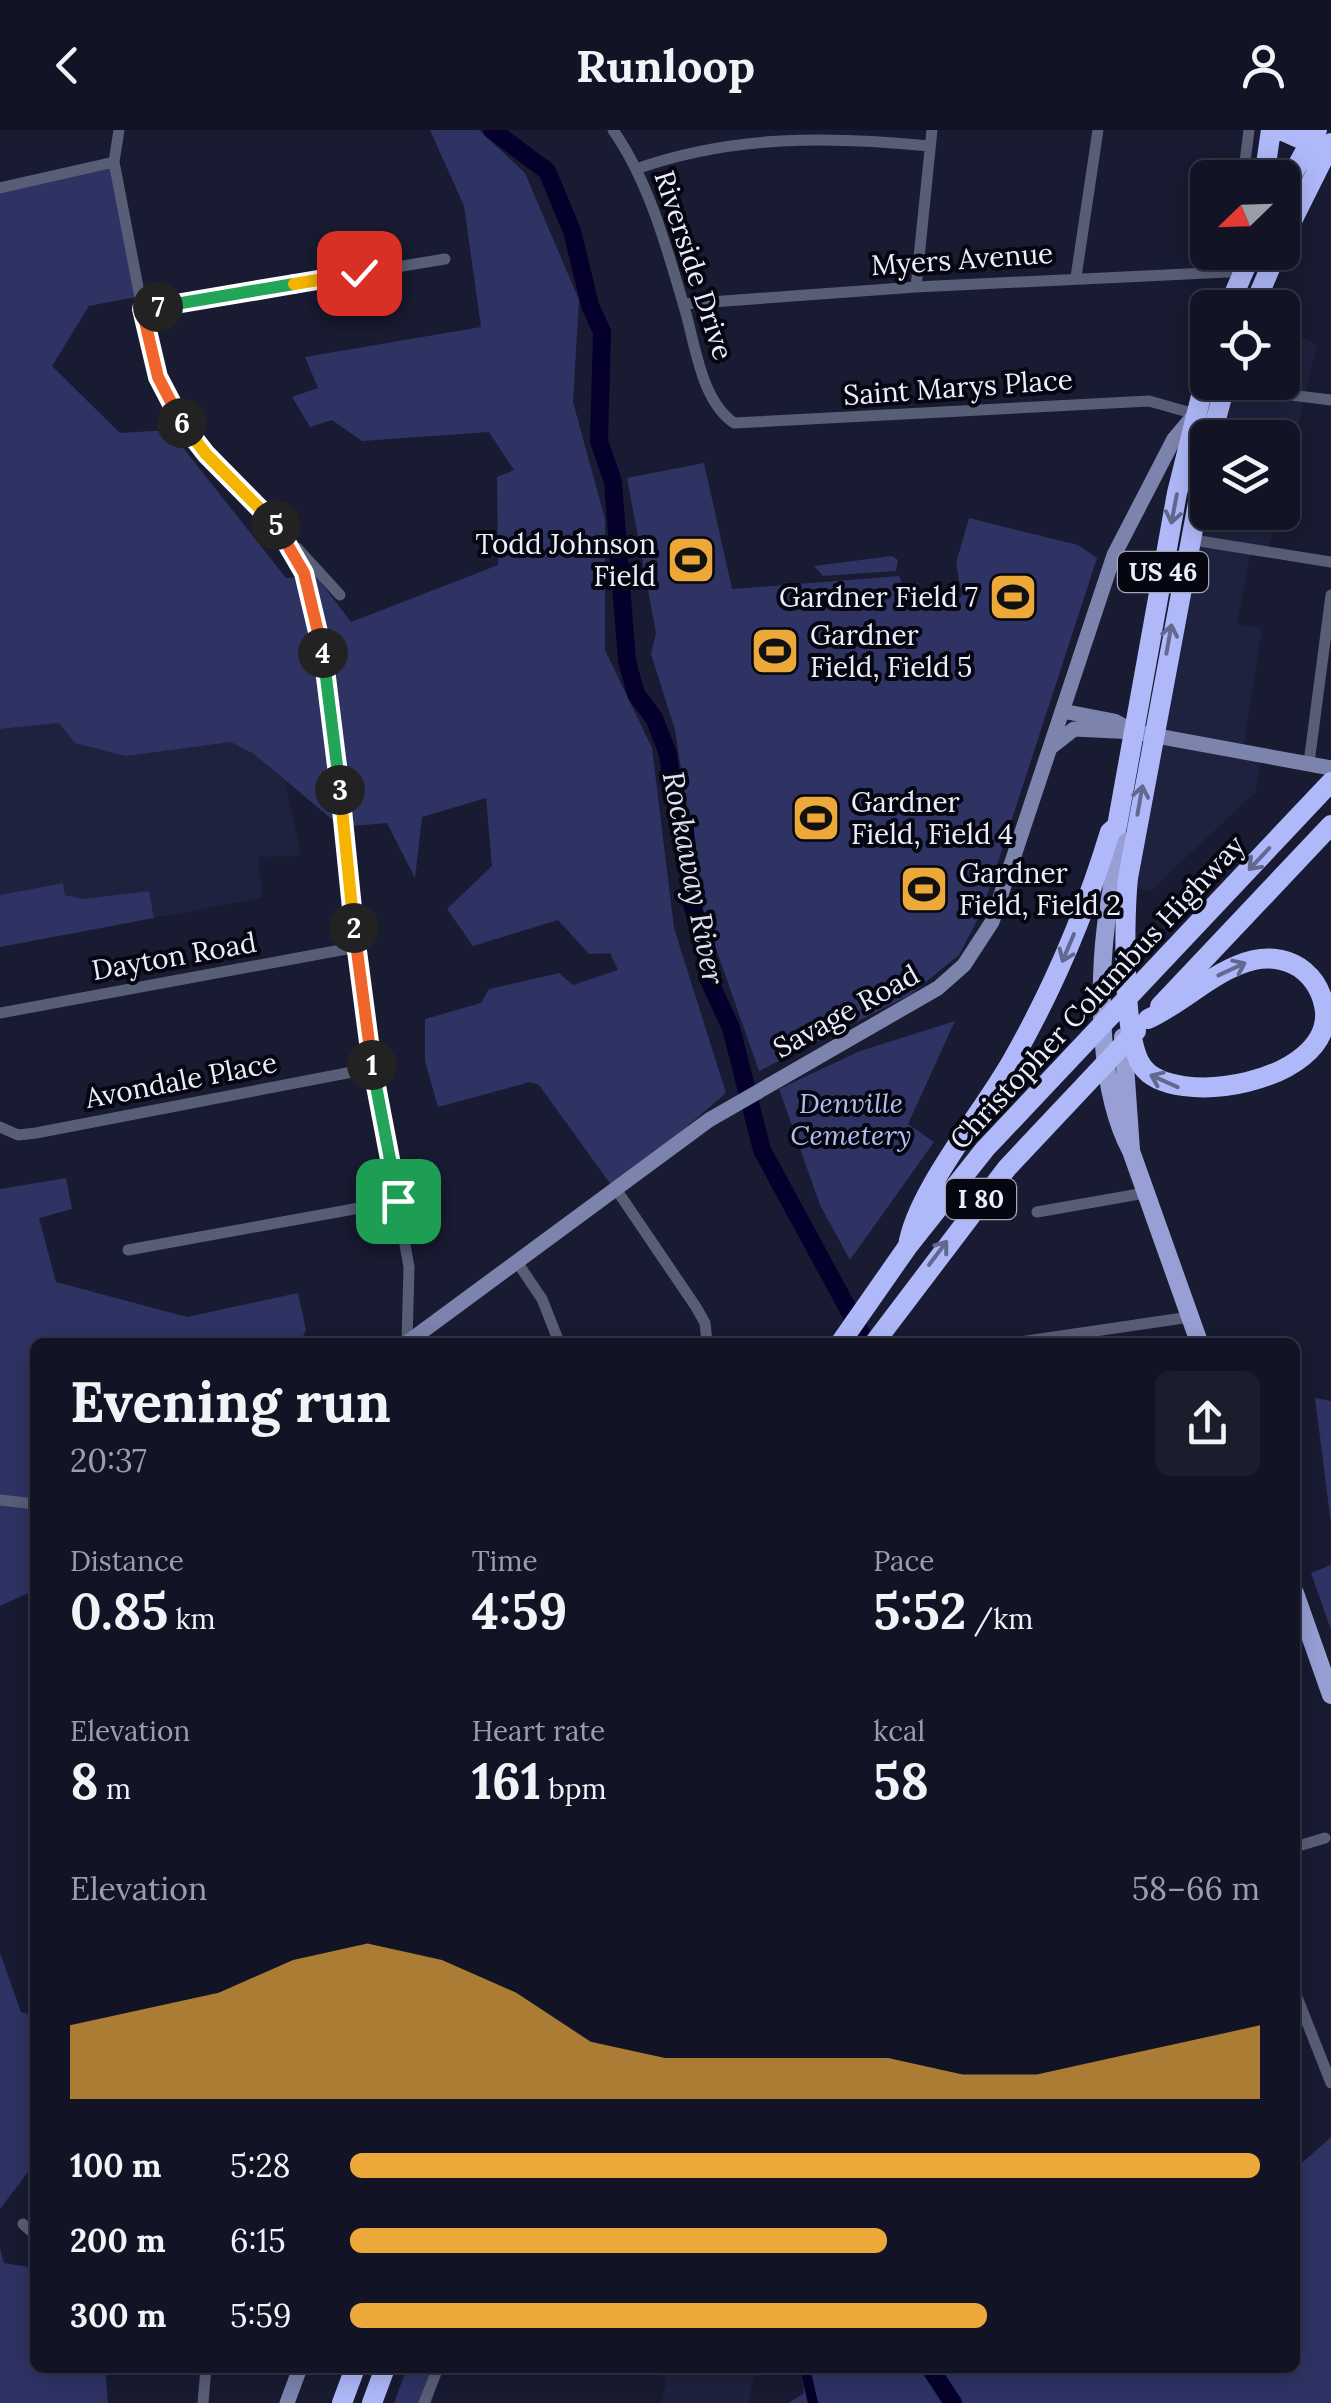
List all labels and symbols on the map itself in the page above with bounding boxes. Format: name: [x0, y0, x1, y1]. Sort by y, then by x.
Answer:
north arrow: [1190, 160, 1300, 270]
street label: Riverside Drive: [646, 166, 742, 364]
pin: [317, 231, 402, 316]
street label: Myers Avenue: [870, 235, 1054, 283]
pin: 7: [133, 282, 183, 332]
street label: Saint Marys Place: [842, 361, 1074, 413]
pin: 6: [157, 398, 207, 448]
one-way arrow: [1164, 493, 1183, 525]
pin: 5: [251, 500, 301, 550]
place label: Todd Johnson Field: [475, 526, 656, 594]
sports icon: Todd Johnson Field: [665, 534, 717, 586]
road number: US 46: [1118, 552, 1208, 592]
sports icon: Gardner Field 7: [987, 571, 1039, 623]
place label: Gardner Field 7: [779, 579, 978, 615]
place label: Gardner Field, Field 5: [810, 617, 972, 685]
one-way arrow: [1160, 623, 1179, 656]
sports icon: Gardner Field, Field 5: [749, 625, 801, 677]
pin: 4: [298, 628, 348, 678]
pin: 3: [315, 765, 365, 815]
water label: Rockaway River: [655, 768, 733, 988]
place label: Gardner Field, Field 4: [851, 784, 1013, 852]
one-way arrow: [1131, 784, 1150, 817]
sports icon: Gardner Field, Field 4: [790, 792, 842, 844]
street label: Christopher Columbus Highway: [942, 827, 1252, 1157]
one-way arrow: [1247, 847, 1271, 871]
place label: Gardner Field, Field 2: [959, 855, 1121, 923]
sports icon: Gardner Field, Field 2: [898, 863, 950, 915]
pin: 2: [329, 903, 379, 953]
street label: Dayton Road: [89, 924, 259, 988]
one-way arrow: [1058, 932, 1076, 963]
street label: Savage Road: [767, 956, 925, 1066]
one-way arrow: [1216, 959, 1246, 978]
pin: 1: [347, 1040, 397, 1090]
street label: Avondale Place: [81, 1044, 280, 1116]
one-way arrow: [1150, 1071, 1180, 1089]
park label: Denville Cemetery: [790, 1085, 912, 1153]
pin: [356, 1159, 441, 1244]
road number: I 80: [946, 1179, 1016, 1219]
one-way arrow: [927, 1240, 948, 1267]

